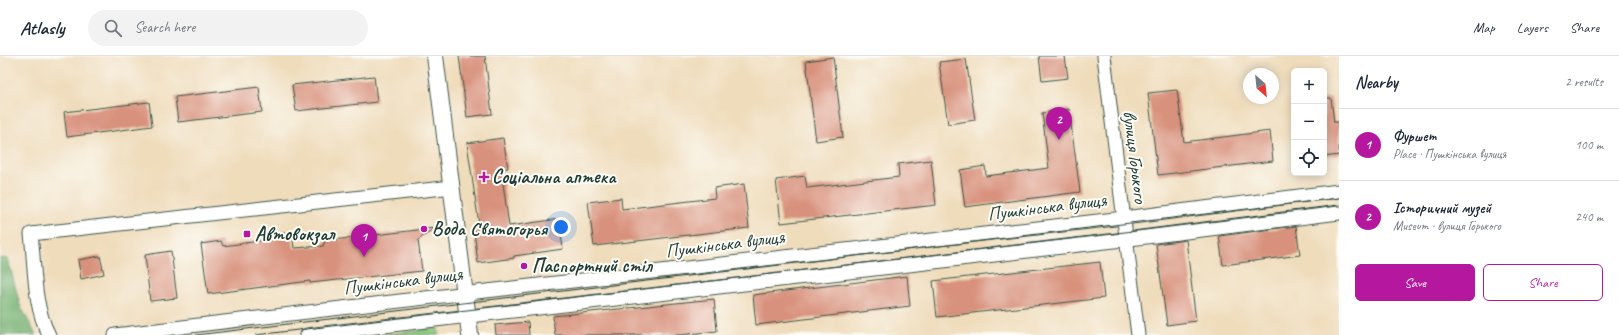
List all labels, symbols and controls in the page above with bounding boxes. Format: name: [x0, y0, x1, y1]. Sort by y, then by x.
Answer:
search box: [88, 10, 368, 46]
text: Atlasly: [20, 16, 64, 40]
icon: search: [102, 17, 124, 39]
text: Search here: [134, 18, 195, 37]
text: Map: [1473, 19, 1495, 36]
text: Layers: [1517, 19, 1548, 36]
text: Share: [1570, 19, 1599, 36]
north arrow: [1243, 68, 1279, 104]
map controls: [1291, 68, 1327, 176]
button: +: [1291, 68, 1327, 104]
text: Nearby: [1355, 72, 1398, 93]
text: 2 results: [1565, 74, 1603, 90]
button: −: [1291, 104, 1327, 140]
pin: 2: [1046, 107, 1072, 140]
street label: вулиця Горького: [1117, 109, 1153, 206]
text: Фуршет: [1393, 127, 1437, 146]
text: 1: [1365, 137, 1371, 153]
text: 100 m: [1575, 137, 1603, 153]
button: locate: [1291, 140, 1327, 176]
text: Place · Пушкінська вулиця: [1393, 146, 1506, 162]
place label: Соціальна аптека: [492, 165, 617, 189]
marker: Соціальна аптека: [479, 172, 489, 182]
street label: Пушкінська вулиця: [986, 188, 1109, 226]
text: Історичний музей: [1393, 199, 1491, 218]
text: 2: [1365, 209, 1371, 225]
text: 240 m: [1575, 209, 1603, 225]
place label: Вода Святогорья: [432, 217, 549, 241]
your location: [551, 217, 571, 237]
text: Museum · вулиця Горького: [1393, 218, 1501, 234]
place label: Автовокзал: [255, 222, 336, 246]
pin: 1: [351, 224, 377, 257]
marker: Вода Святогорья: [419, 224, 429, 234]
street label: Пушкінська вулиця: [664, 225, 787, 263]
marker: Автовокзал: [242, 229, 252, 239]
place label: Паспортний стіл: [532, 254, 654, 278]
marker: Паспортний стіл: [519, 261, 529, 271]
street label: Пушкінська вулиця: [342, 262, 465, 300]
button: Save: [1355, 264, 1475, 301]
button: Share: [1483, 264, 1603, 301]

